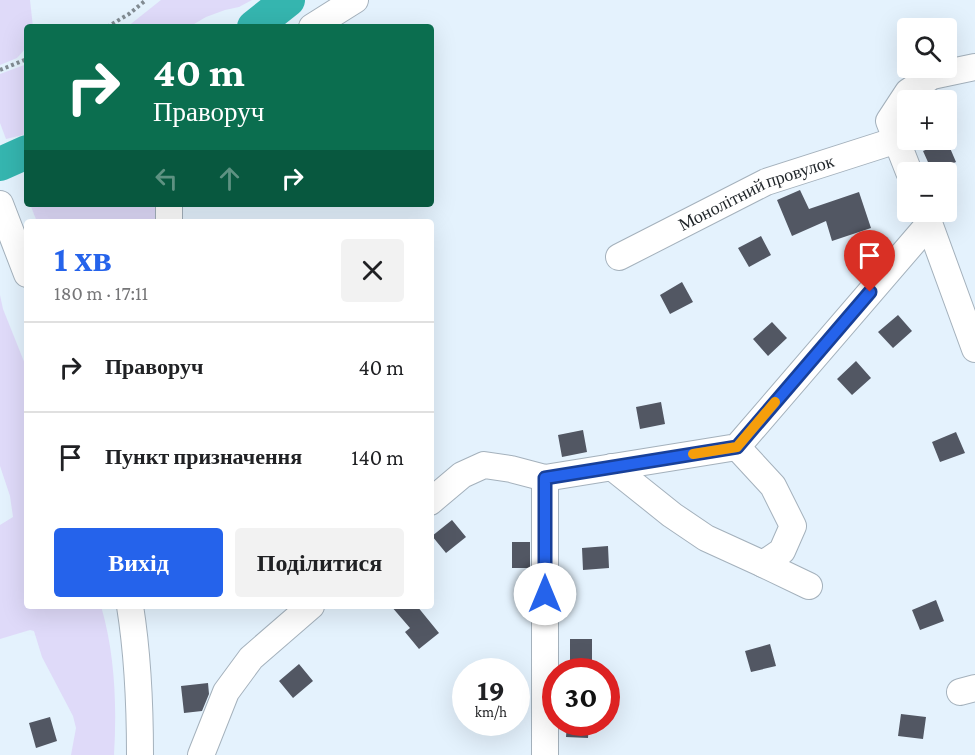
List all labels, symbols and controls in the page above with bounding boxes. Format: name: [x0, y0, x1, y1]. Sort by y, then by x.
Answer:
map controls: [897, 18, 957, 222]
button: search: [897, 18, 957, 78]
icon: right: [54, 48, 132, 126]
text: 40 m: [153, 48, 245, 95]
button: +: [897, 90, 957, 150]
text: Праворуч: [153, 97, 264, 127]
street label: Монолітний провулок: [675, 151, 837, 235]
icon: left: [150, 162, 183, 195]
icon: ahead: [213, 162, 246, 195]
icon: right: [276, 162, 309, 195]
button: −: [897, 162, 957, 222]
pin: [844, 230, 895, 292]
text: 1 хв: [54, 239, 112, 279]
button: close: [341, 239, 404, 302]
icon: arrive: [853, 239, 886, 272]
text: 180 m · 17:11: [54, 282, 148, 304]
icon: right: [54, 351, 87, 384]
text: Праворуч: [105, 354, 203, 379]
text: 40 m: [359, 355, 404, 380]
icon: arrive: [54, 441, 87, 474]
text: Пункт призначення: [105, 444, 302, 469]
text: 140 m: [351, 445, 404, 470]
button: Вихід: [54, 528, 223, 597]
button: Поділитися: [235, 528, 404, 597]
position arrow: [513, 562, 577, 626]
speed limit sign: 30: [542, 658, 620, 736]
text: 19: [477, 673, 505, 706]
text: km/h: [475, 704, 507, 720]

